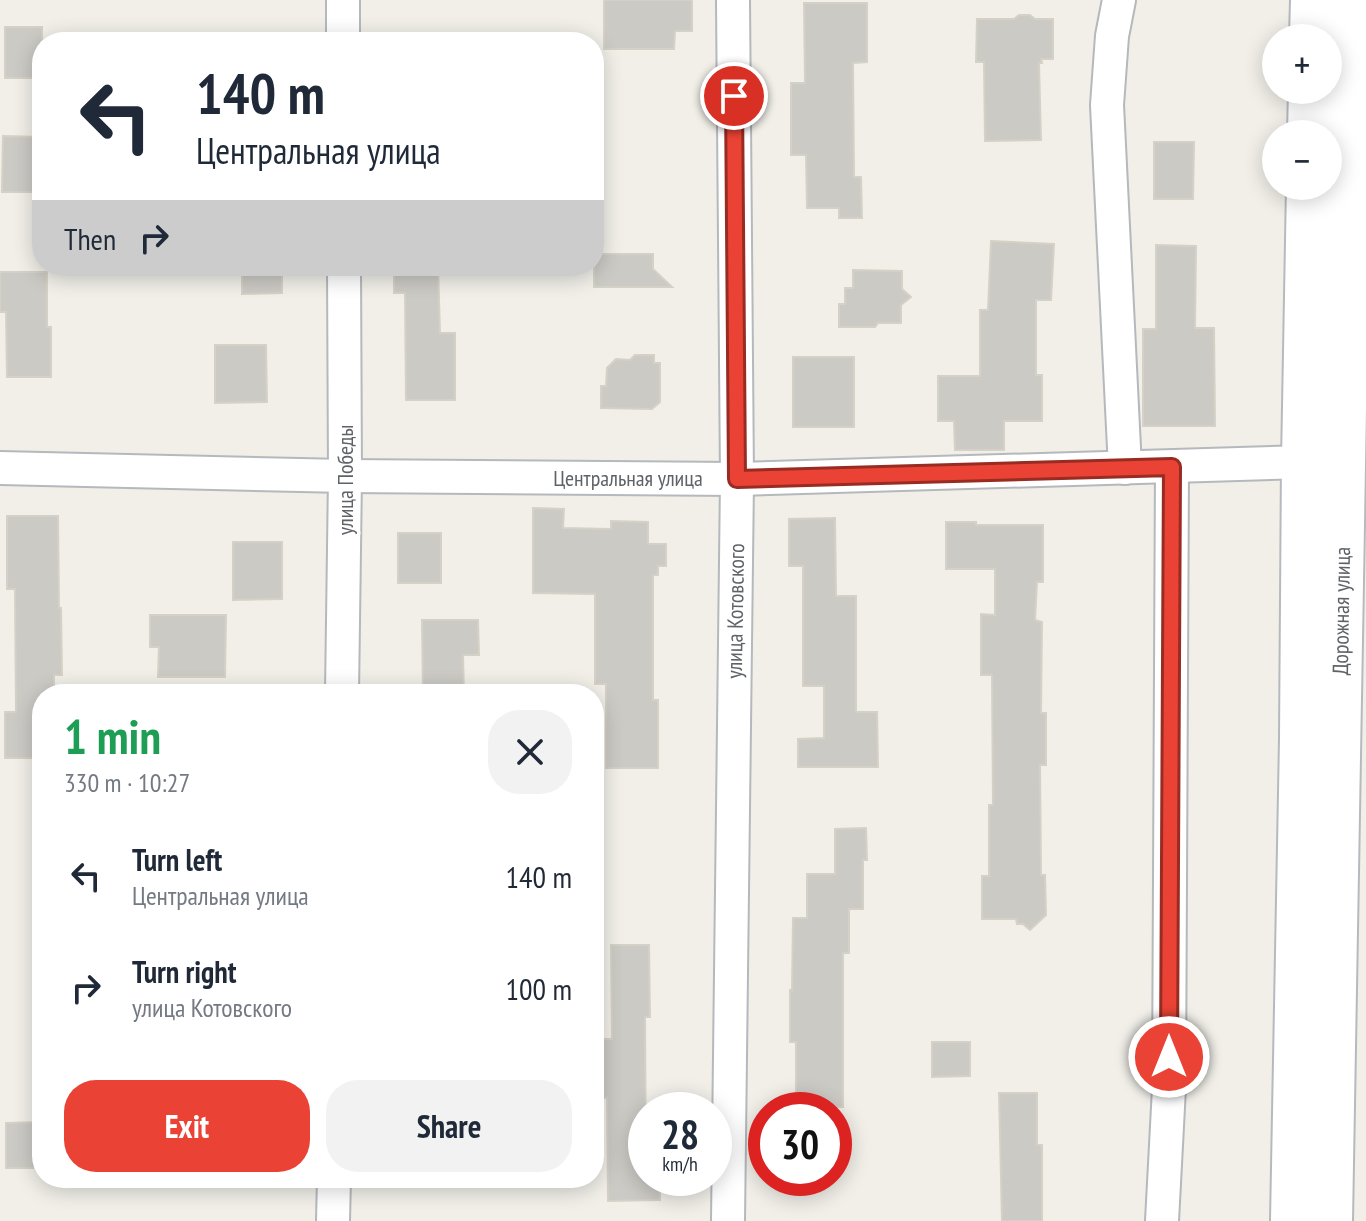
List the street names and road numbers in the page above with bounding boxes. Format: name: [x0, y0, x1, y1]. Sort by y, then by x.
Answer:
street label: улица Победы: [331, 425, 359, 535]
street label: Центральная улица: [553, 464, 703, 492]
street label: улица Котовского: [720, 543, 750, 679]
street label: Дорожная улица: [1326, 547, 1356, 675]

